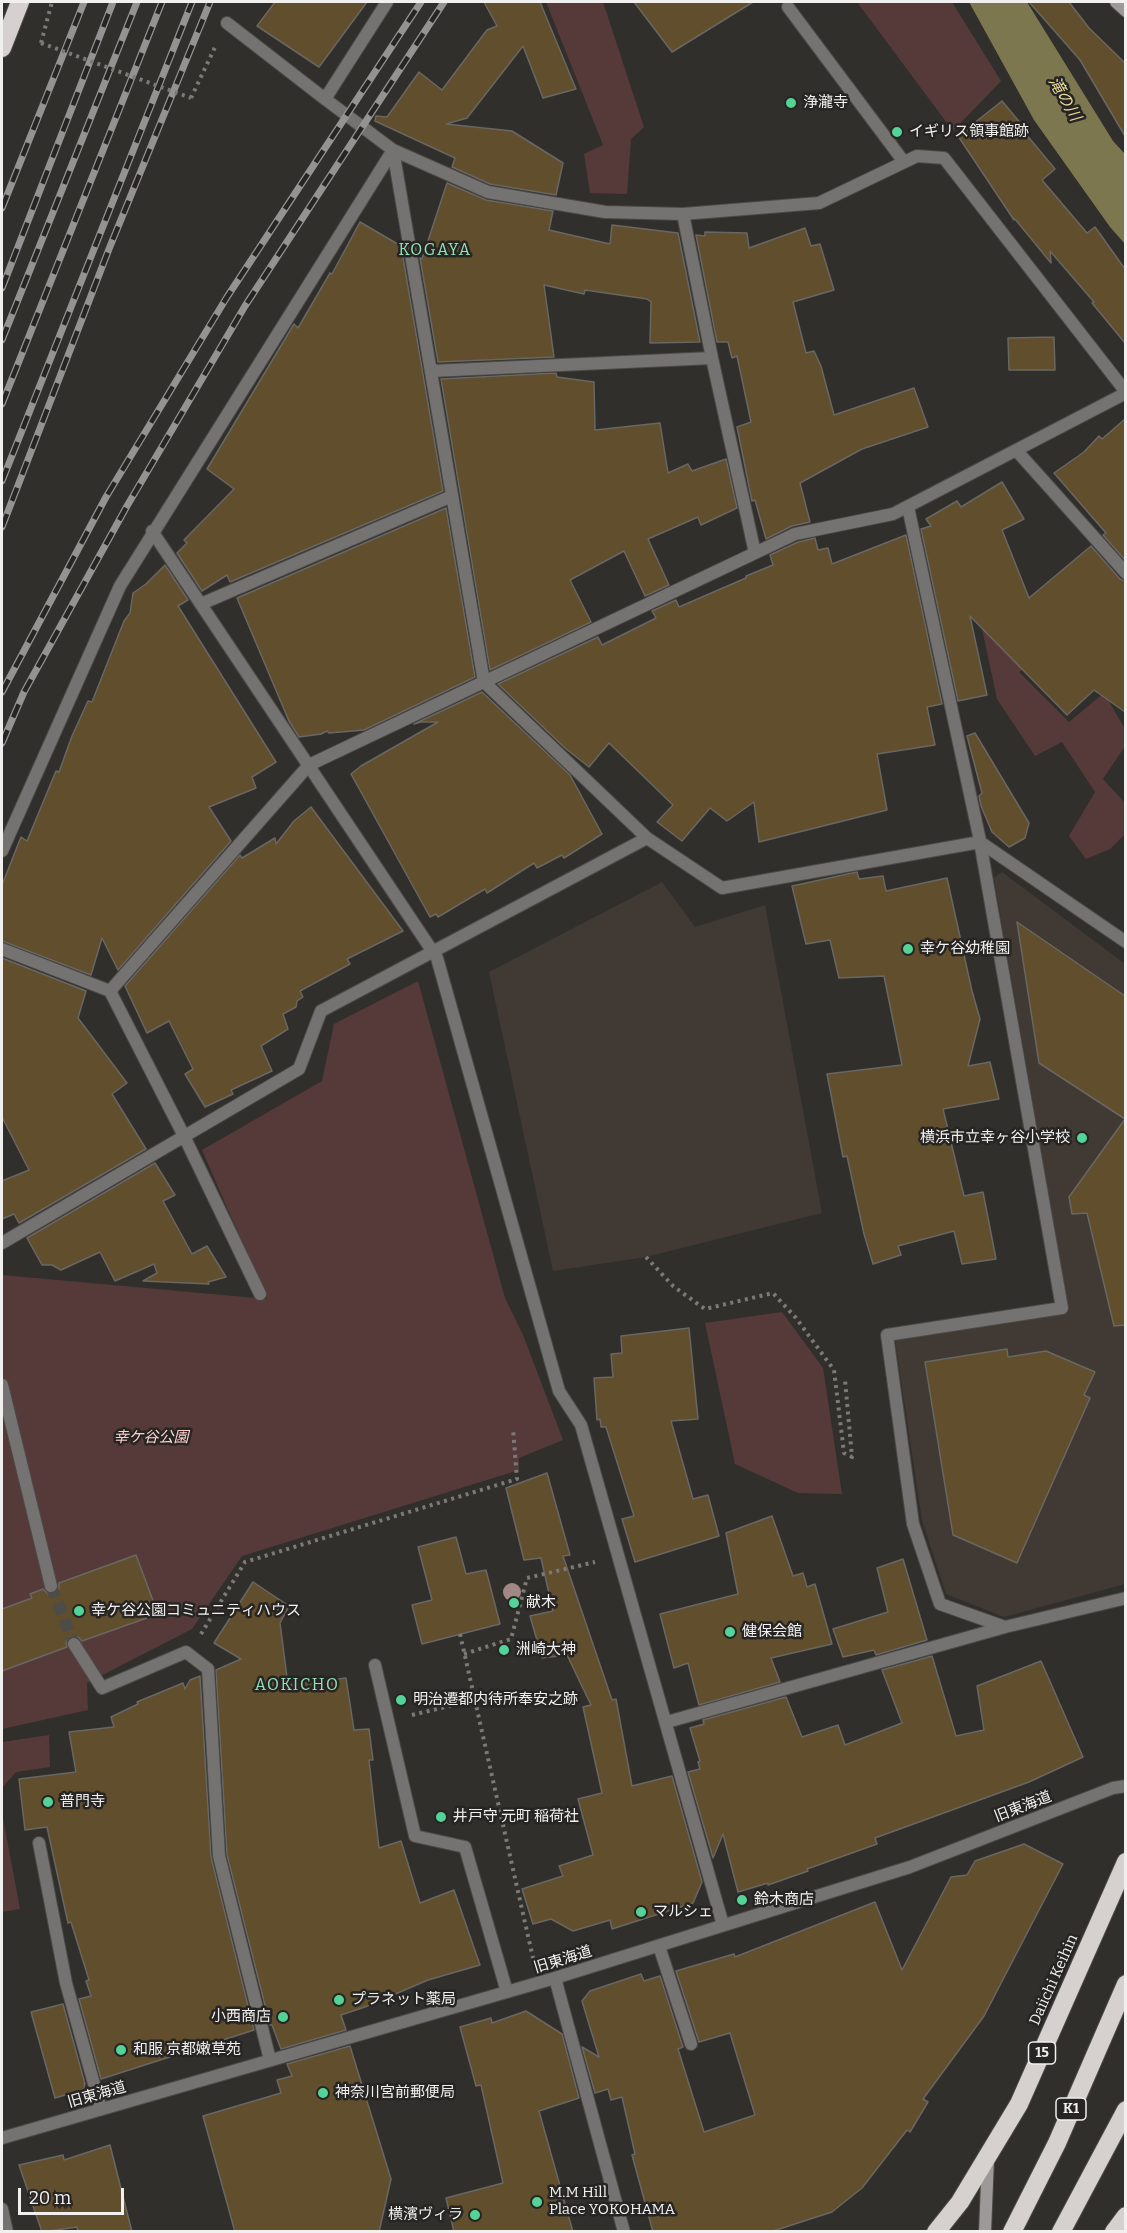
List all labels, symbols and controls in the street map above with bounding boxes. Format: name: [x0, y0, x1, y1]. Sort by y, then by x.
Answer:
water label: 滝の川: [1044, 73, 1084, 125]
place label: 浄瀧寺: [803, 94, 848, 112]
marker: 浄瀧寺: [784, 96, 798, 110]
place label: イギリス領事館跡: [909, 123, 1029, 141]
marker: イギリス領事館跡: [890, 125, 904, 139]
district label: KOGAYA: [398, 241, 472, 261]
place label: 幸ケ谷幼稚園: [920, 940, 1010, 958]
marker: 幸ケ谷幼稚園: [901, 942, 915, 956]
place label: 横浜市立幸ヶ谷小学校: [920, 1129, 1070, 1147]
marker: 横浜市立幸ヶ谷小学校: [1075, 1131, 1089, 1145]
park label: 幸ケ谷公園: [114, 1429, 188, 1447]
place label: 献木: [526, 1594, 556, 1612]
marker: 献木: [507, 1596, 521, 1610]
place label: 幸ケ谷公園コミュニティハウス: [91, 1602, 301, 1620]
marker: 幸ケ谷公園コミュニティハウス: [72, 1604, 86, 1618]
place label: 健保会館: [742, 1623, 802, 1641]
marker: 健保会館: [723, 1625, 737, 1639]
place label: 洲崎大神: [516, 1641, 576, 1659]
marker: 洲崎大神: [497, 1643, 511, 1657]
district label: AOKICHO: [255, 1676, 339, 1696]
place label: 明治遷都内待所奉安之跡: [413, 1691, 578, 1709]
marker: 明治遷都内待所奉安之跡: [394, 1693, 408, 1707]
street label: 旧東海道: [992, 1788, 1054, 1826]
place label: 普門寺: [60, 1793, 105, 1811]
marker: 普門寺: [41, 1795, 55, 1809]
place label: 井戸守 元町 稲荷社: [453, 1808, 579, 1826]
marker: 井戸守 元町 稲荷社: [434, 1810, 448, 1824]
place label: 鈴木商店: [754, 1891, 814, 1909]
marker: 鈴木商店: [735, 1893, 749, 1907]
place label: マルシェ: [653, 1903, 713, 1921]
marker: マルシェ: [634, 1905, 648, 1919]
street label: Daiichi Keihin: [1026, 1932, 1082, 2028]
street label: 旧東海道: [532, 1943, 594, 1977]
place label: プラネット薬局: [351, 1991, 456, 2009]
marker: プラネット薬局: [332, 1993, 346, 2007]
place label: 小西商店: [211, 2008, 271, 2026]
marker: 小西商店: [276, 2010, 290, 2024]
place label: 和服 京都嫩草苑: [133, 2041, 241, 2059]
road number: 15: [1028, 2042, 1056, 2064]
marker: 和服 京都嫩草苑: [114, 2043, 128, 2057]
street label: 旧東海道: [66, 2078, 128, 2112]
place label: 神奈川宮前郵便局: [335, 2084, 455, 2102]
marker: 神奈川宮前郵便局: [316, 2086, 330, 2100]
road number: K1: [1056, 2098, 1086, 2120]
scale bar: [21, 2176, 128, 2214]
place label: M.M Hill Place YOKOHAMA: [549, 2184, 675, 2219]
text: 20 m: [29, 2187, 71, 2209]
marker: M.M Hill Place YOKOHAMA: [530, 2195, 544, 2209]
place label: 横濱ヴィラ: [388, 2206, 463, 2224]
marker: 横濱ヴィラ: [468, 2208, 482, 2222]

